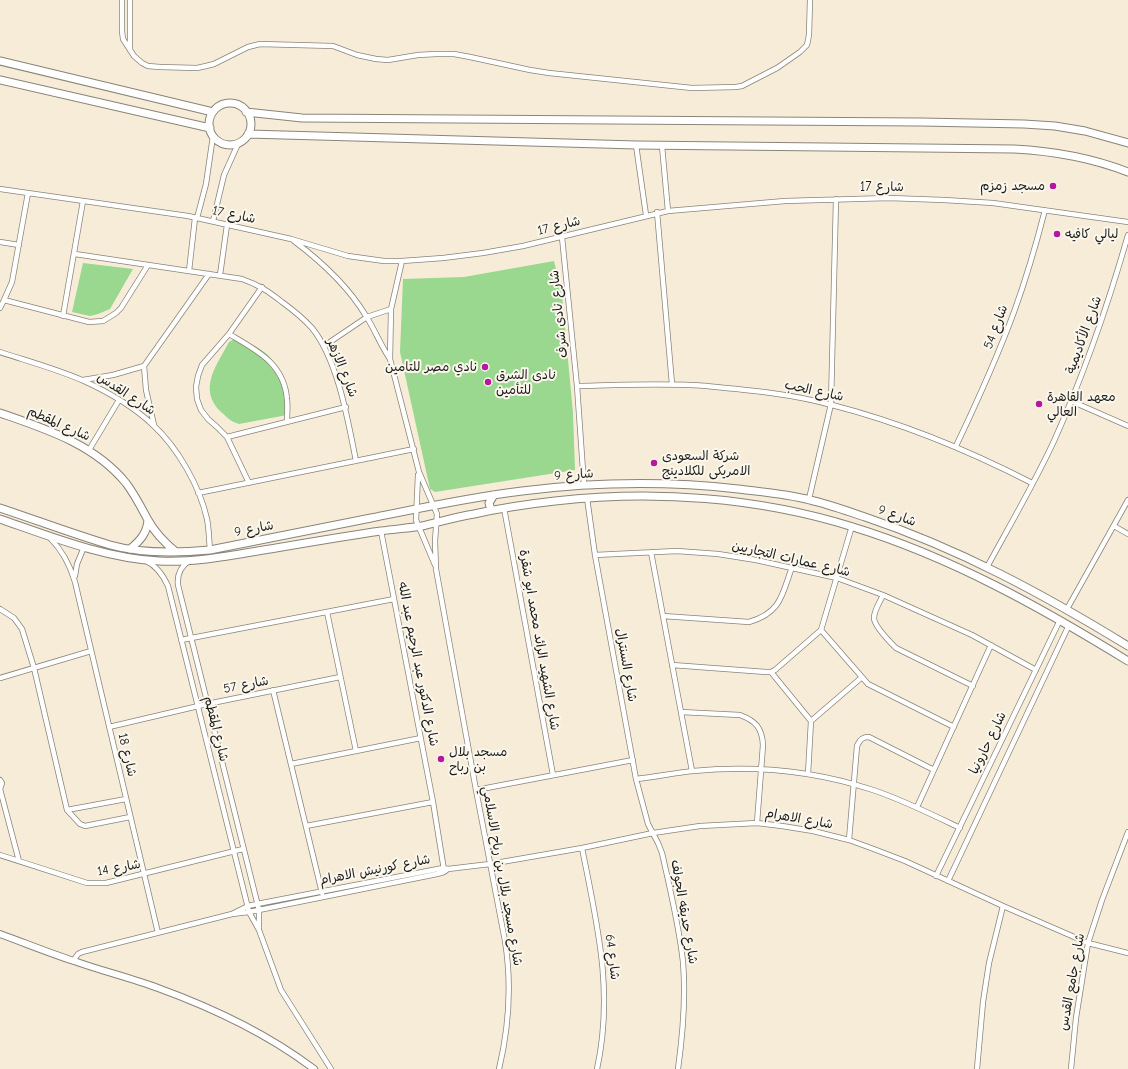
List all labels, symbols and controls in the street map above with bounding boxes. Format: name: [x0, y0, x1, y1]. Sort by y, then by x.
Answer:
place label: مسجد زمزم: [980, 178, 1045, 194]
street label: شارع 17: [860, 179, 904, 195]
marker: مسجد زمزم: [1048, 181, 1058, 191]
street label: شارع 17: [211, 203, 257, 227]
street label: شارع 17: [536, 213, 582, 239]
place label: ليالي كافيه: [1065, 226, 1118, 242]
marker: ليالي كافيه: [1052, 229, 1062, 239]
street label: شارع نادى شرف: [547, 269, 571, 359]
street label: شارع الأكاديمية: [1063, 294, 1105, 376]
street label: شارع 54: [981, 303, 1011, 351]
street label: شارع الازهر: [323, 336, 361, 400]
place label: نادي مصر للتامين: [385, 359, 477, 375]
marker: نادي مصر للتامين: [480, 362, 490, 372]
place label: نادى الشرق للتأمين: [496, 367, 557, 398]
street label: شارع القدس: [94, 369, 158, 419]
marker: نادى الشرق للتأمين: [483, 377, 493, 387]
street label: شارع الحب: [783, 377, 845, 405]
place label: معهد القاهرة العالي: [1047, 389, 1116, 420]
marker: معهد القاهرة العالي: [1034, 399, 1044, 409]
street label: شارع المقطم: [25, 403, 93, 445]
place label: شركة السعودى الامريكى للكلادينج: [662, 448, 750, 479]
marker: شركة السعودى الامريكى للكلادينج: [649, 458, 659, 468]
street label: شارع 9: [554, 466, 594, 484]
street label: شارع 9: [876, 502, 918, 530]
street label: شارع 9: [233, 518, 275, 540]
street label: شارع عمارات التجاريين: [730, 538, 852, 580]
street label: شارع الشهيد الرائد محمد ابو شقرة: [515, 548, 563, 732]
street label: شارع الدكتور عبد الرحيم عبد الله: [394, 580, 442, 748]
street label: شارع السنترال: [612, 627, 640, 703]
street label: شارع 57: [222, 673, 270, 697]
street label: شارع المقطم: [200, 695, 232, 763]
street label: شارع حارونيا: [966, 709, 1010, 777]
street label: شارع 18: [114, 732, 140, 778]
place label: مسجد بلال بن رباح: [449, 744, 507, 775]
marker: مسجد بلال بن رباح: [436, 754, 446, 764]
street label: شارع مسجد بلال بن رباح الاسلامي: [479, 785, 525, 967]
street label: شارع الاهرام: [764, 805, 834, 833]
street label: شارع كورنيش الاهرام: [318, 852, 432, 888]
street label: شارع 14: [96, 857, 142, 879]
street label: شارع حديقه الجولف: [667, 859, 701, 965]
street label: شارع جامع القدس: [1056, 932, 1088, 1032]
street label: شارع 64: [601, 933, 623, 981]

